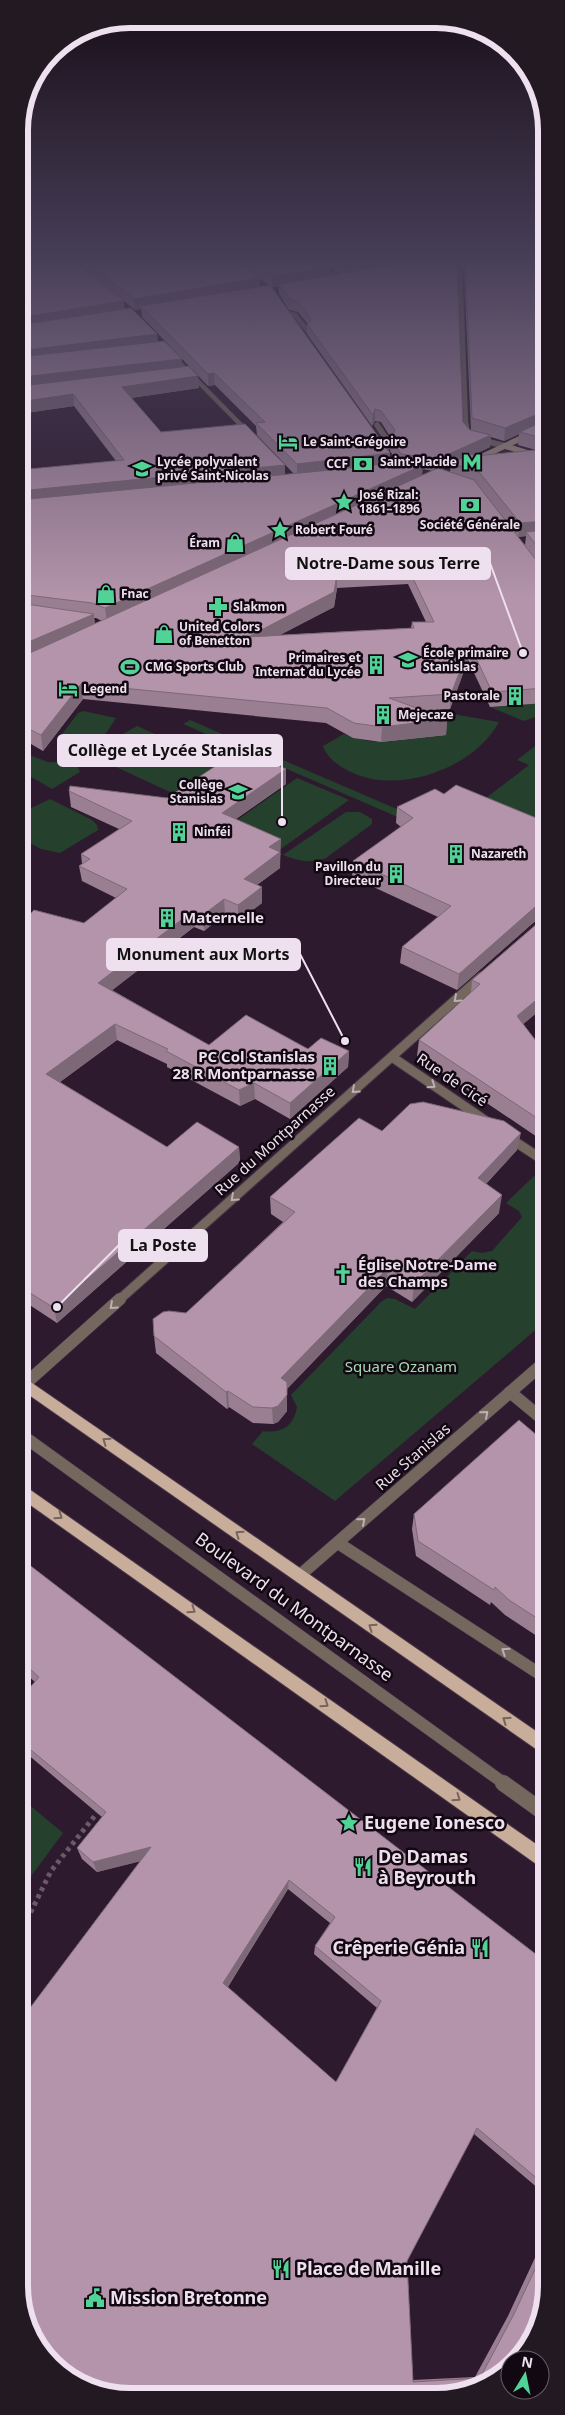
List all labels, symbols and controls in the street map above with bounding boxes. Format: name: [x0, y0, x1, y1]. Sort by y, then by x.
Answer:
hotel icon: Le Saint-Grégoire: [277, 431, 299, 453]
place label: Le Saint-Grégoire: [303, 433, 406, 450]
metro station icon: Saint-Placide: [461, 451, 483, 473]
place label: Lycée polyvalent privé Saint-Nicolas: [157, 453, 269, 484]
bank icon: CCF: [352, 453, 374, 475]
place label: Saint-Placide: [380, 453, 457, 470]
place label: CCF: [326, 455, 348, 472]
school or university icon: Lycée polyvalent privé Saint-Nicolas: [131, 458, 153, 480]
place label: José Rizal: 1861–1896: [358, 486, 420, 517]
place icon: José Rizal: 1861–1896: [333, 491, 355, 513]
bank icon: Société Générale: [459, 494, 481, 516]
place label: Société Générale: [420, 516, 520, 533]
place icon: Robert Fouré: [269, 519, 291, 541]
place label: Robert Fouré: [295, 521, 373, 538]
shop icon: Éram: [224, 532, 246, 554]
place label: Éram: [189, 534, 220, 551]
callout: Notre-Dame sous Terre: [286, 548, 490, 579]
text: Notre-Dame sous Terre: [296, 552, 480, 574]
shop icon: Fnac: [95, 583, 117, 605]
place label: Fnac: [121, 585, 149, 602]
pharmacy icon: Slakmon: [207, 596, 229, 618]
place label: Slakmon: [233, 598, 285, 615]
place label: United Colors of Benetton: [179, 618, 260, 649]
shop icon: United Colors of Benetton: [153, 623, 175, 645]
place label: École primaire Stanislas: [423, 644, 509, 675]
place label: Primaires et Internat du Lycée: [255, 649, 361, 680]
school or university icon: École primaire Stanislas: [397, 649, 419, 671]
building icon: Primaires et Internat du Lycée: [365, 654, 387, 676]
sports icon: CMG Sports Club: [119, 656, 141, 678]
place label: CMG Sports Club: [145, 658, 244, 675]
hotel icon: Legend: [57, 678, 79, 700]
place label: Legend: [83, 680, 127, 697]
building icon: Pastorale: [504, 685, 526, 707]
place label: Pastorale: [444, 687, 500, 704]
building icon: Mejecaze: [372, 704, 394, 726]
place label: Mejecaze: [398, 706, 454, 723]
callout: Collège et Lycée Stanislas: [58, 735, 282, 766]
text: Collège et Lycée Stanislas: [68, 739, 272, 761]
place label: Collège Stanislas: [170, 776, 223, 807]
school or university icon: Collège Stanislas: [227, 781, 249, 803]
building icon: Ninféi: [168, 821, 190, 843]
place label: Ninféi: [194, 823, 231, 840]
building icon: Nazareth: [445, 843, 467, 865]
place label: Nazareth: [471, 845, 526, 862]
place label: Pavillon du Directeur: [315, 858, 382, 889]
building icon: Pavillon du Directeur: [385, 863, 407, 885]
building icon: Maternelle: [156, 907, 178, 929]
place label: Maternelle: [182, 907, 264, 927]
callout: Monument aux Morts: [107, 939, 300, 970]
text: Monument aux Morts: [116, 943, 290, 965]
one-way arrow: [453, 993, 462, 1002]
place label: PC Col Stanislas 28 R Montparnasse: [172, 1046, 315, 1083]
street label: Rue de Cicé: [413, 1048, 492, 1110]
building icon: PC Col Stanislas 28 R Montparnasse: [319, 1055, 341, 1077]
one-way arrow: [427, 1078, 436, 1088]
street label: Rue du Montparnasse: [210, 1081, 339, 1200]
one-way arrow: [352, 1084, 361, 1093]
one-way arrow: [230, 1192, 239, 1201]
callout: La Poste: [119, 1230, 207, 1261]
text: La Poste: [129, 1234, 197, 1256]
place label: Église Notre-Dame des Champs: [358, 1254, 497, 1291]
church icon: Église Notre-Dame des Champs: [332, 1263, 354, 1285]
one-way arrow: [109, 1300, 118, 1309]
park label: Square Ozanam: [345, 1356, 457, 1376]
one-way arrow: [479, 1411, 488, 1420]
street label: Rue Stanislas: [371, 1418, 454, 1494]
one-way arrow: [102, 1438, 112, 1447]
one-way arrow: [53, 1510, 63, 1519]
one-way arrow: [357, 1518, 366, 1527]
street label: Boulevard du Montparnasse: [191, 1526, 398, 1686]
one-way arrow: [235, 1531, 245, 1540]
one-way arrow: [186, 1604, 196, 1613]
one-way arrow: [369, 1624, 378, 1633]
one-way arrow: [501, 1648, 511, 1657]
one-way arrow: [319, 1698, 328, 1707]
one-way arrow: [502, 1717, 512, 1726]
one-way arrow: [451, 1792, 461, 1801]
place label: Eugene Ionesco: [364, 1810, 505, 1834]
place icon: Eugene Ionesco: [338, 1812, 360, 1834]
place label: De Damas à Beyrouth: [378, 1844, 476, 1889]
restaurant icon: De Damas à Beyrouth: [352, 1856, 374, 1878]
place label: Crêperie Génia: [332, 1935, 465, 1959]
restaurant icon: Crêperie Génia: [469, 1937, 491, 1959]
place label: Place de Manille: [296, 2256, 441, 2280]
restaurant icon: Place de Manille: [270, 2258, 292, 2280]
place label: Mission Bretonne: [110, 2285, 267, 2309]
public building icon: Mission Bretonne: [84, 2287, 106, 2309]
north arrow: [500, 2350, 550, 2400]
text: N: [520, 2351, 535, 2372]

